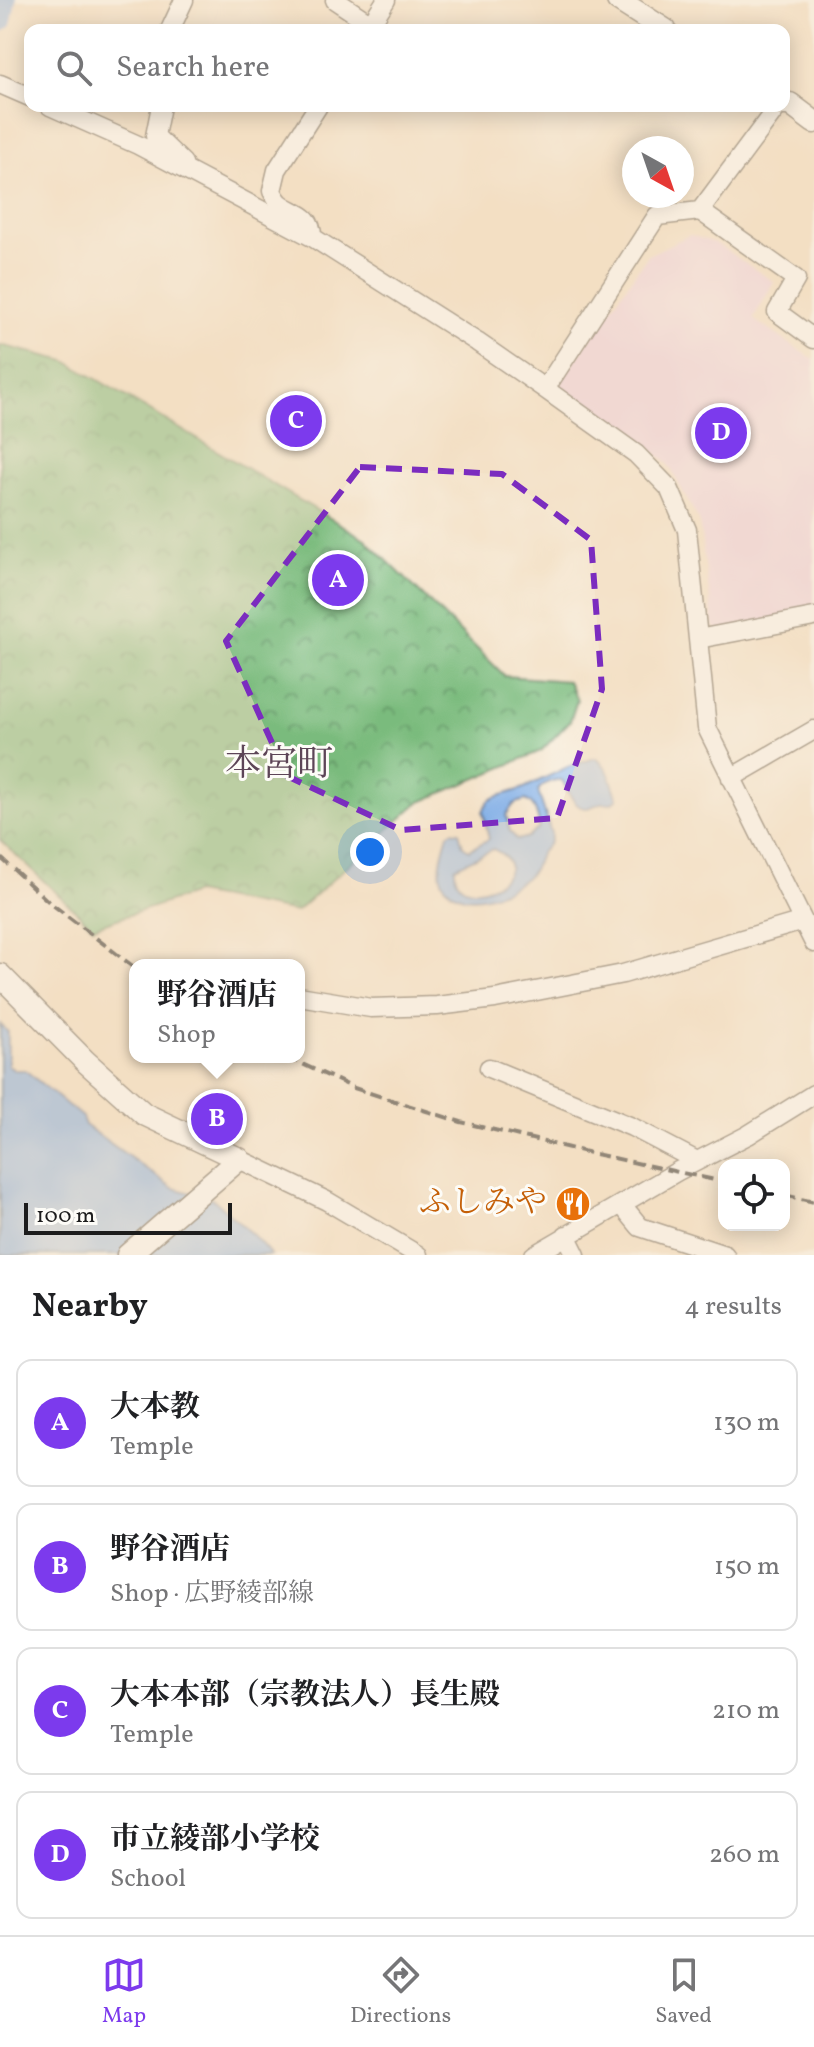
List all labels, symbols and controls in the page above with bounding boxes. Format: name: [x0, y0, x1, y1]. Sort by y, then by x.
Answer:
search box: [24, 24, 790, 112]
icon: search: [52, 46, 96, 90]
text: Search here: [116, 47, 270, 89]
north arrow: [622, 136, 694, 208]
pin: C: [270, 391, 322, 451]
pin: D: [695, 403, 747, 463]
pin: A: [312, 550, 364, 610]
district label: 本宮町: [225, 741, 333, 791]
your location: [350, 832, 390, 872]
popup: [129, 959, 305, 1063]
text: 野谷酒店: [157, 975, 277, 1017]
text: Shop: [157, 1017, 216, 1053]
pin: B: [191, 1089, 243, 1149]
map controls: [718, 1159, 790, 1231]
button: locate: [718, 1159, 790, 1231]
place label: ふしみや: [419, 1182, 547, 1226]
restaurant icon: ふしみや: [554, 1185, 592, 1223]
scale bar: [24, 1199, 232, 1235]
text: 100 m: [36, 1201, 95, 1232]
text: Nearby: [32, 1284, 148, 1331]
text: 4 results: [684, 1289, 782, 1325]
text: 大本教: [110, 1387, 200, 1429]
text: A: [51, 1405, 69, 1441]
text: 130 m: [713, 1405, 780, 1441]
text: Temple: [110, 1429, 193, 1465]
text: 野谷酒店: [110, 1529, 230, 1571]
text: B: [51, 1549, 69, 1585]
text: 150 m: [714, 1549, 780, 1585]
text: Shop · 広野綾部線: [110, 1576, 314, 1612]
text: 大本本部（宗教法人）長生殿: [110, 1675, 500, 1717]
text: C: [52, 1693, 68, 1729]
text: 210 m: [712, 1693, 780, 1729]
text: Temple: [110, 1717, 193, 1753]
text: 市立綾部小学校: [110, 1819, 320, 1861]
text: D: [50, 1837, 70, 1873]
text: 260 m: [709, 1837, 780, 1873]
text: School: [110, 1861, 186, 1897]
tab: Map: [102, 1953, 146, 2032]
tab: Directions: [350, 1953, 451, 2032]
tab: Saved: [655, 1953, 712, 2032]

